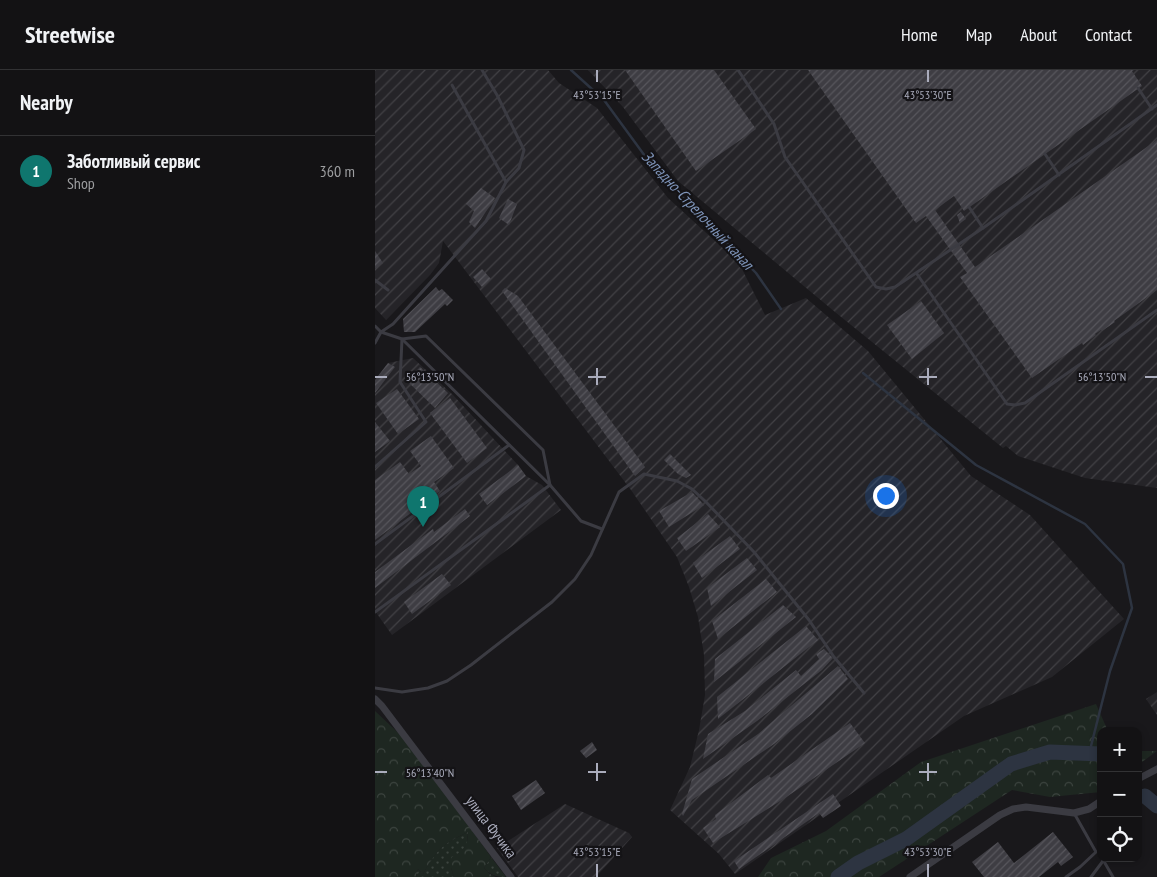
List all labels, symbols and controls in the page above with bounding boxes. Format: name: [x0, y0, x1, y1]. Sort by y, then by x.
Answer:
text: Streetwise: [25, 19, 115, 50]
text: Home: [901, 23, 938, 46]
text: Map: [966, 23, 992, 46]
text: About: [1020, 23, 1057, 46]
text: Contact: [1085, 23, 1132, 46]
text: 43°53'15"E: [573, 87, 621, 102]
text: 43°53'30"E: [904, 87, 952, 102]
text: Nearby: [20, 89, 73, 116]
water label: Западно-Стрелочный канал: [638, 146, 759, 275]
text: Заботливый сервис: [67, 149, 200, 173]
text: 1: [32, 161, 40, 181]
text: 360 m: [320, 161, 355, 181]
text: Shop: [67, 173, 95, 193]
text: 56°13'50"N: [406, 369, 454, 384]
text: 56°13'50"N: [1078, 369, 1126, 384]
your location: [873, 483, 899, 509]
pin: 1: [407, 486, 439, 527]
map controls: [1097, 727, 1142, 862]
button: +: [1097, 727, 1142, 772]
text: 56°13'40"N: [406, 765, 454, 780]
button: −: [1097, 772, 1142, 817]
street label: улица Фучика: [462, 792, 521, 862]
button: locate: [1097, 817, 1142, 862]
text: 43°53'15"E: [573, 844, 621, 859]
text: 43°53'30"E: [904, 844, 952, 859]

